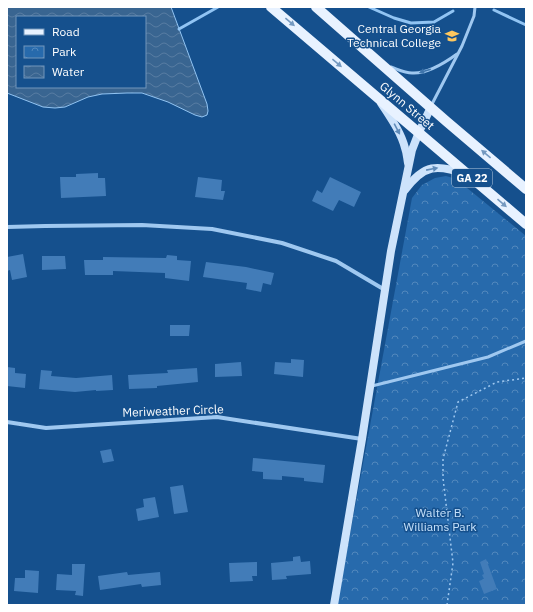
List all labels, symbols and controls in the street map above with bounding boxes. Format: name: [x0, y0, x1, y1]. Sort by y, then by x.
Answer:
legend: [16, 16, 146, 88]
one-way arrow: [284, 18, 295, 27]
place label: Central Georgia Technical College: [347, 21, 442, 50]
text: Road: [52, 24, 80, 39]
school or university icon: Central Georgia Technical College: [444, 28, 460, 44]
text: Park: [52, 44, 77, 59]
one-way arrow: [332, 59, 343, 68]
text: Water: [52, 64, 85, 79]
one-way arrow: [418, 68, 430, 74]
street label: Glynn Street: [377, 78, 438, 133]
one-way arrow: [393, 123, 400, 135]
one-way arrow: [480, 150, 491, 159]
one-way arrow: [426, 166, 438, 172]
road number: GA 22: [452, 169, 492, 187]
one-way arrow: [496, 199, 507, 208]
street label: Meriweather Circle: [122, 401, 224, 420]
park label: Walter B. Williams Park: [403, 505, 477, 534]

